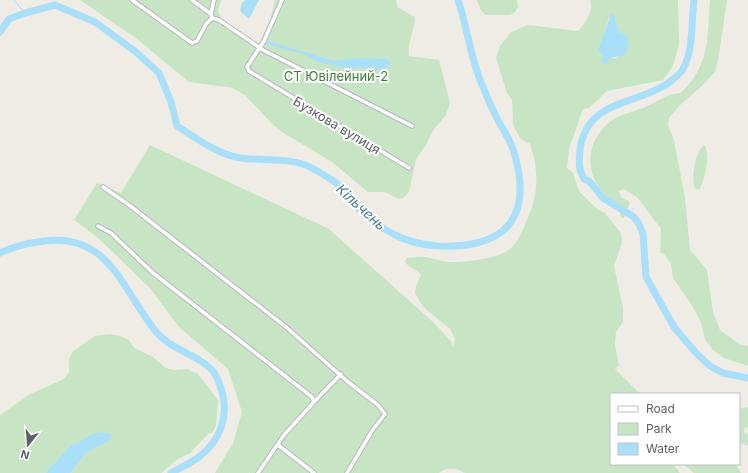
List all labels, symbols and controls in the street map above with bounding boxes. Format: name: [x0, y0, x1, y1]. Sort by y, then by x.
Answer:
park label: СT Ювілейний-2: [284, 68, 388, 84]
street label: Бузкова вулиця: [290, 93, 384, 157]
water label: Кільчень: [333, 180, 390, 234]
legend: [610, 393, 740, 465]
text: Road: [646, 401, 675, 416]
text: Park: [646, 421, 672, 436]
north arrow: [8, 425, 48, 465]
text: Water: [646, 441, 680, 456]
text: N: [19, 447, 31, 462]

